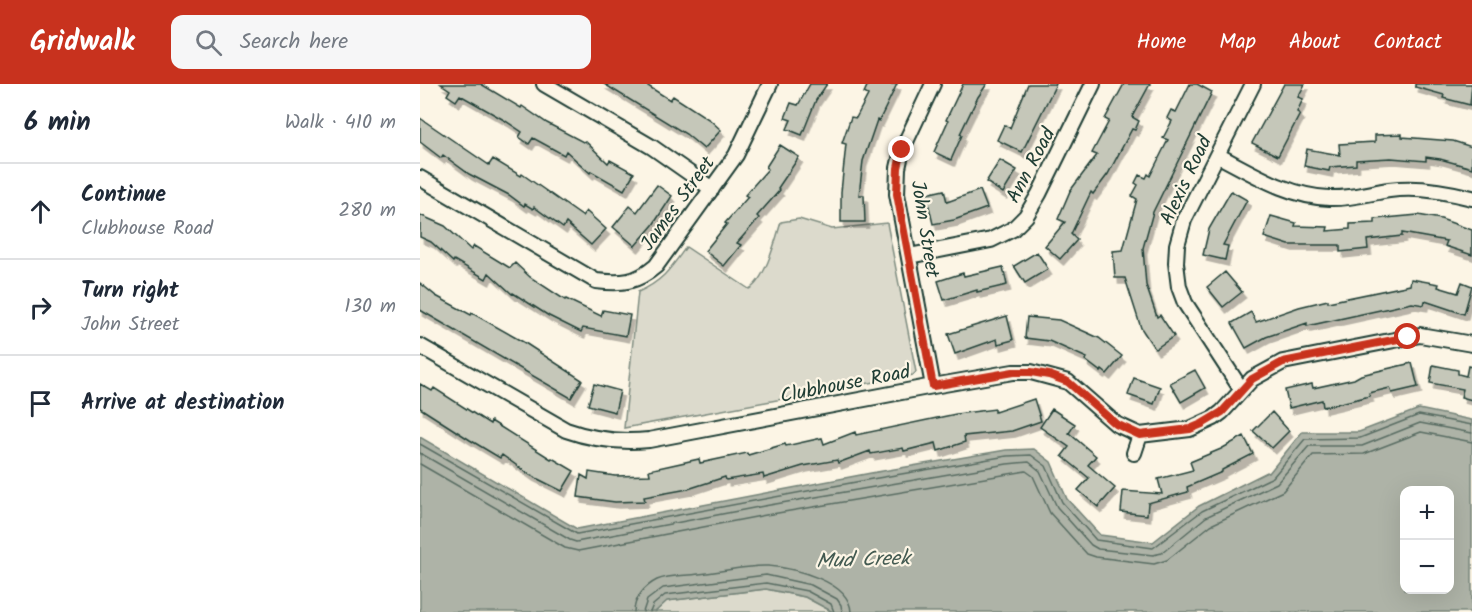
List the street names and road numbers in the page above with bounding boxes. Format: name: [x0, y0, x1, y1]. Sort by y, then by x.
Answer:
street label: Ann Road: [998, 122, 1066, 209]
street label: Alexis Road: [1152, 130, 1222, 231]
street label: James Street: [633, 150, 724, 258]
street label: John Street: [901, 178, 948, 281]
street label: Clubhouse Road: [778, 356, 914, 413]

